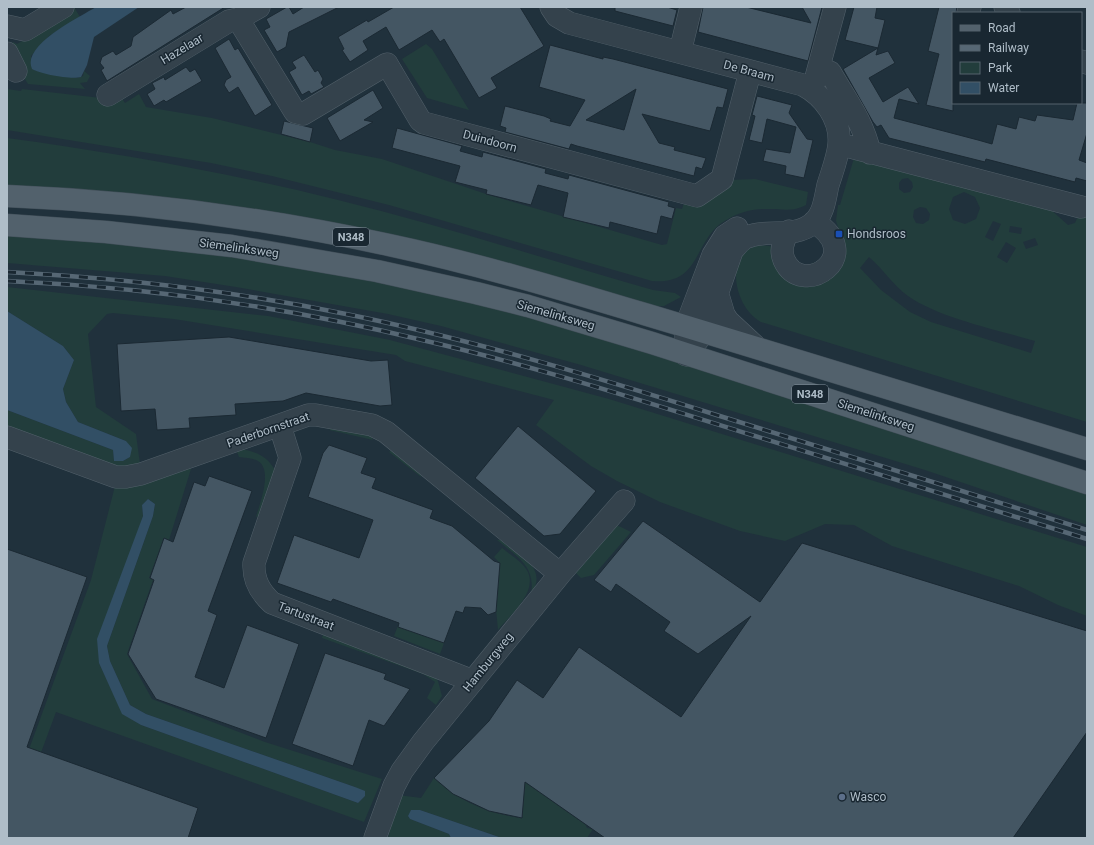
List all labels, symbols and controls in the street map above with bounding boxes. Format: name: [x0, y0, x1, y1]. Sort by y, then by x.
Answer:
legend: [952, 12, 1082, 104]
text: Road: [988, 21, 1016, 35]
street label: Hazelaar: [158, 31, 206, 67]
text: Railway: [988, 41, 1029, 55]
street label: De Braam: [722, 57, 776, 85]
text: Park: [988, 61, 1013, 75]
text: Water: [988, 81, 1019, 95]
street label: Duindoorn: [462, 127, 518, 155]
place label: Hondsroos: [847, 227, 906, 241]
road number: N348: [333, 228, 369, 246]
marker: Hondsroos: [834, 229, 844, 239]
street label: Siemelinksweg: [198, 235, 280, 261]
street label: Siemelinksweg: [516, 297, 596, 333]
road number: N348: [792, 385, 828, 403]
street label: Siemelinksweg: [836, 396, 916, 434]
street label: Paderbornstraat: [225, 409, 311, 451]
street label: Tartustraat: [276, 599, 336, 633]
street label: Hamburgweg: [460, 630, 516, 694]
place label: Wasco: [850, 790, 886, 804]
marker: Wasco: [837, 792, 847, 802]

